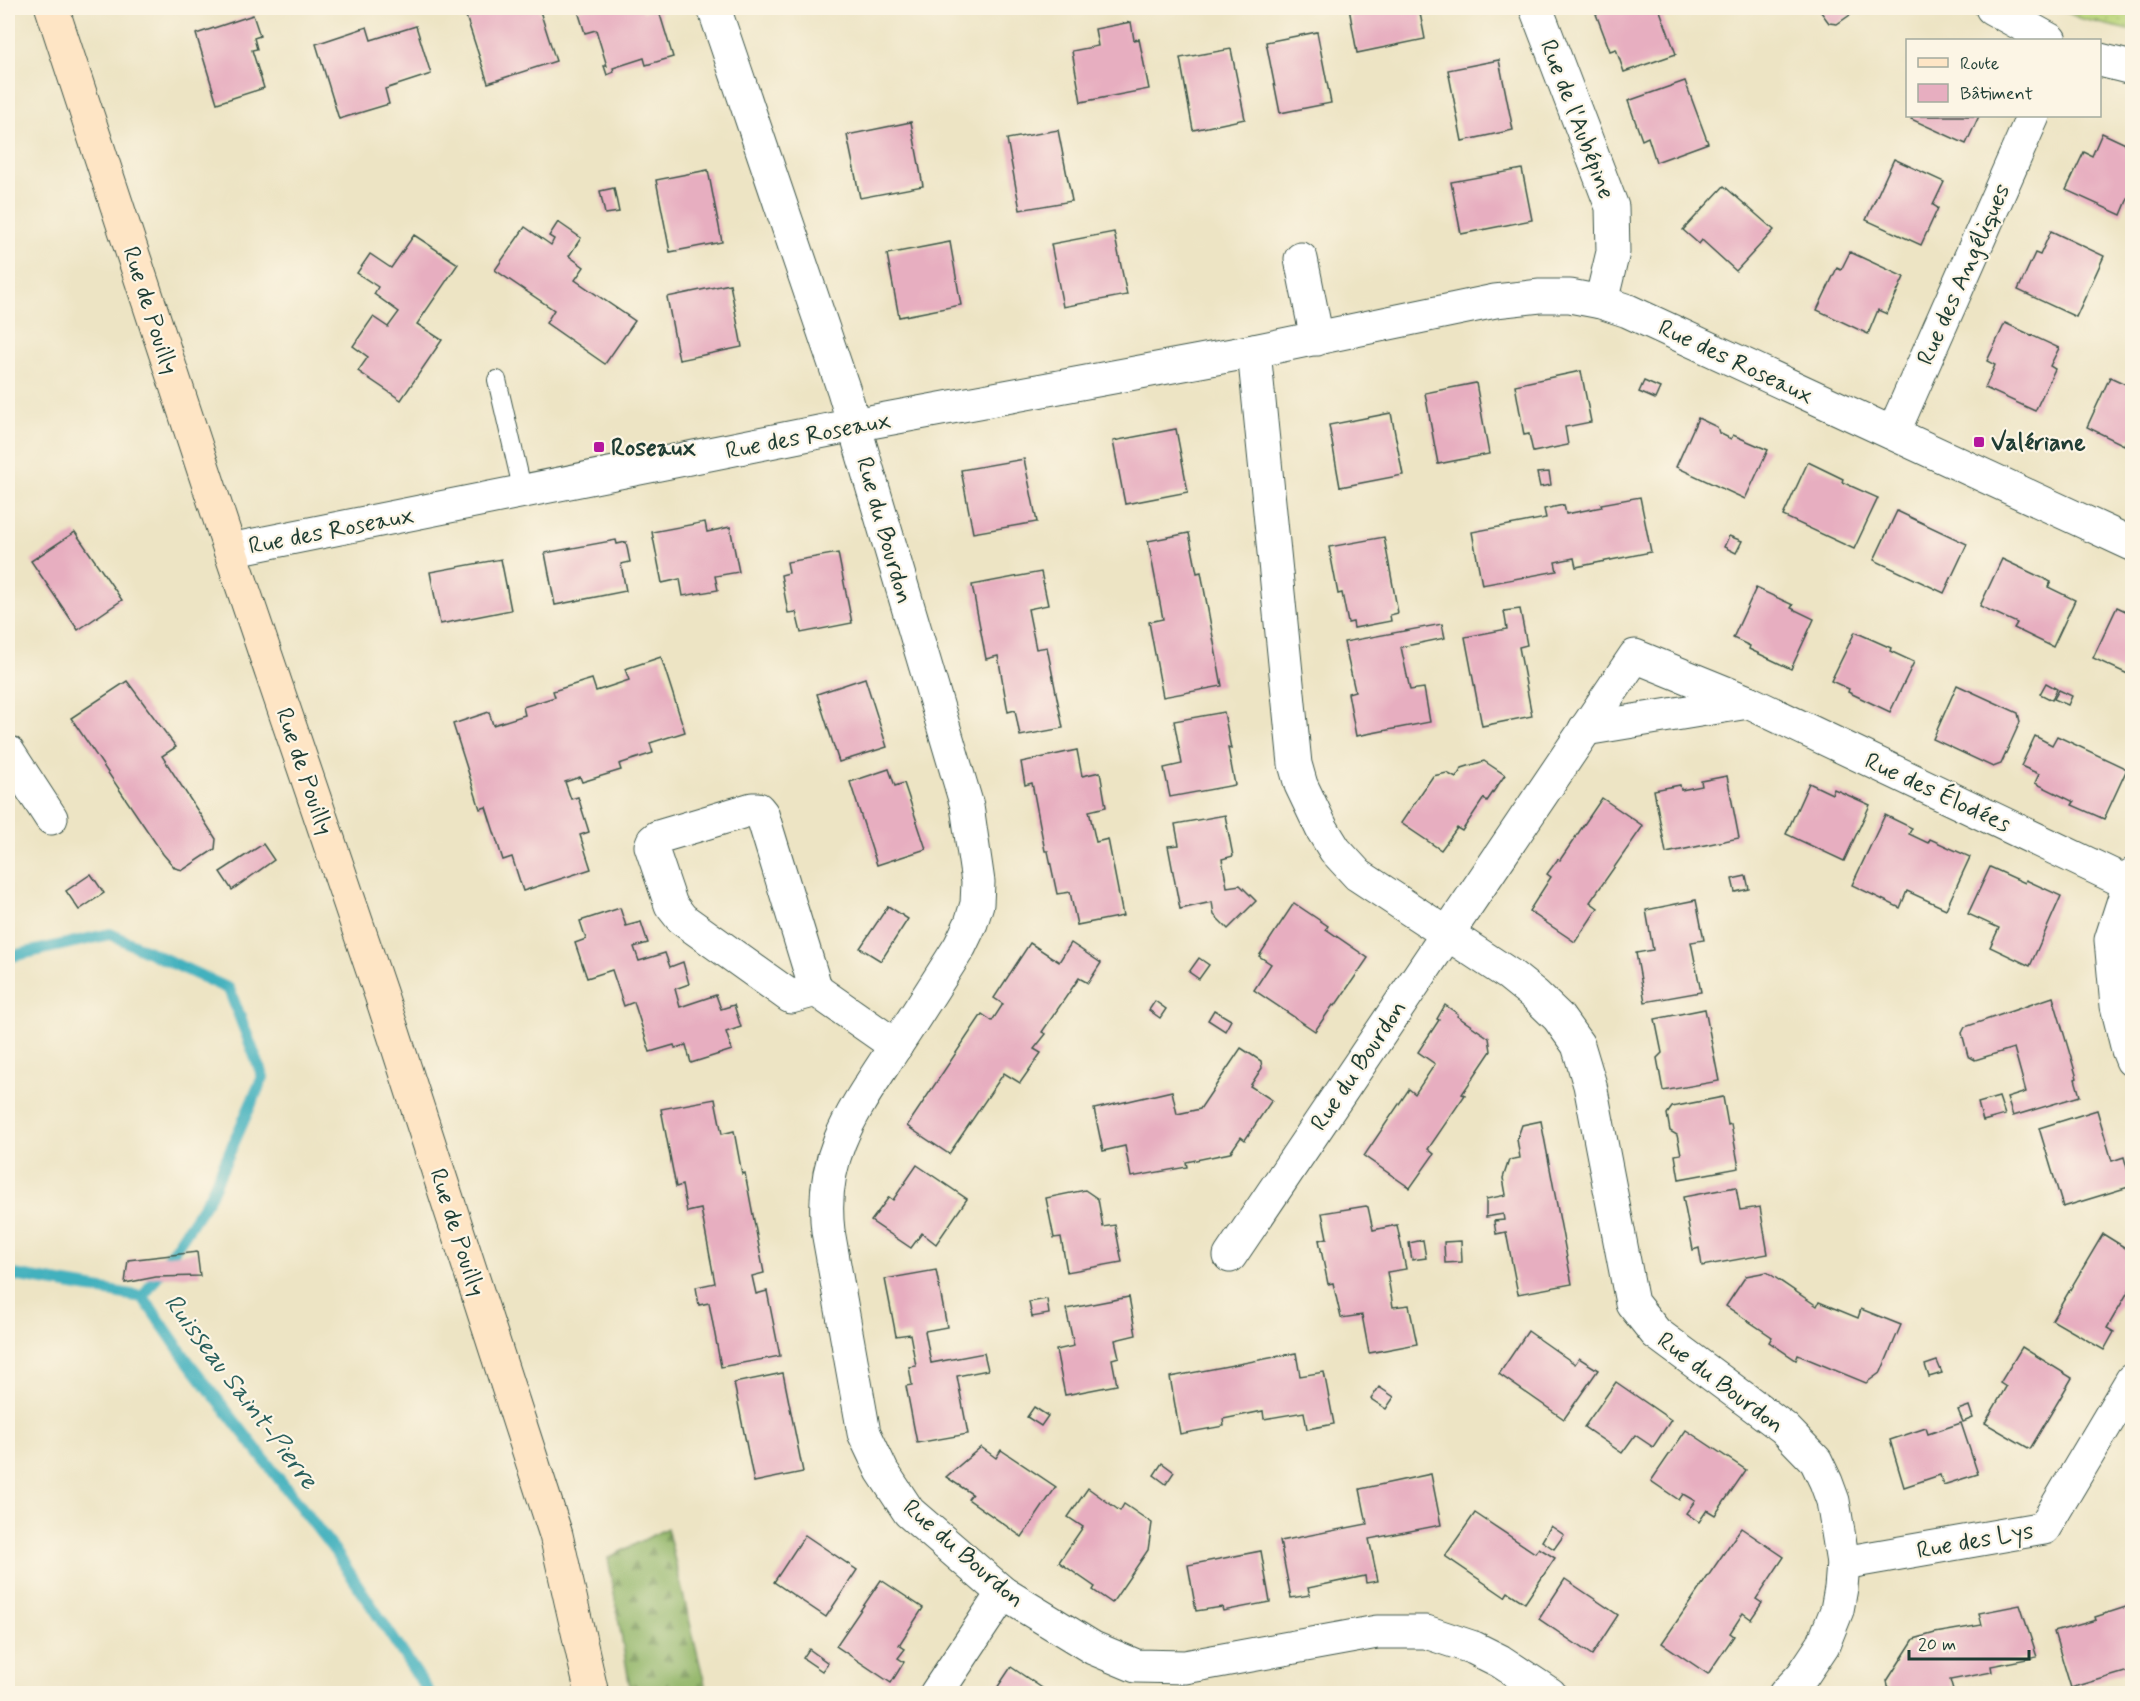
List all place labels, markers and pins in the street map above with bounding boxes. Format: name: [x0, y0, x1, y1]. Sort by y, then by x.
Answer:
place label: Valériane: [1991, 428, 2086, 459]
place label: Roseaux: [611, 433, 696, 464]
marker: Valériane: [1972, 435, 1986, 449]
marker: Roseaux: [592, 440, 606, 454]

